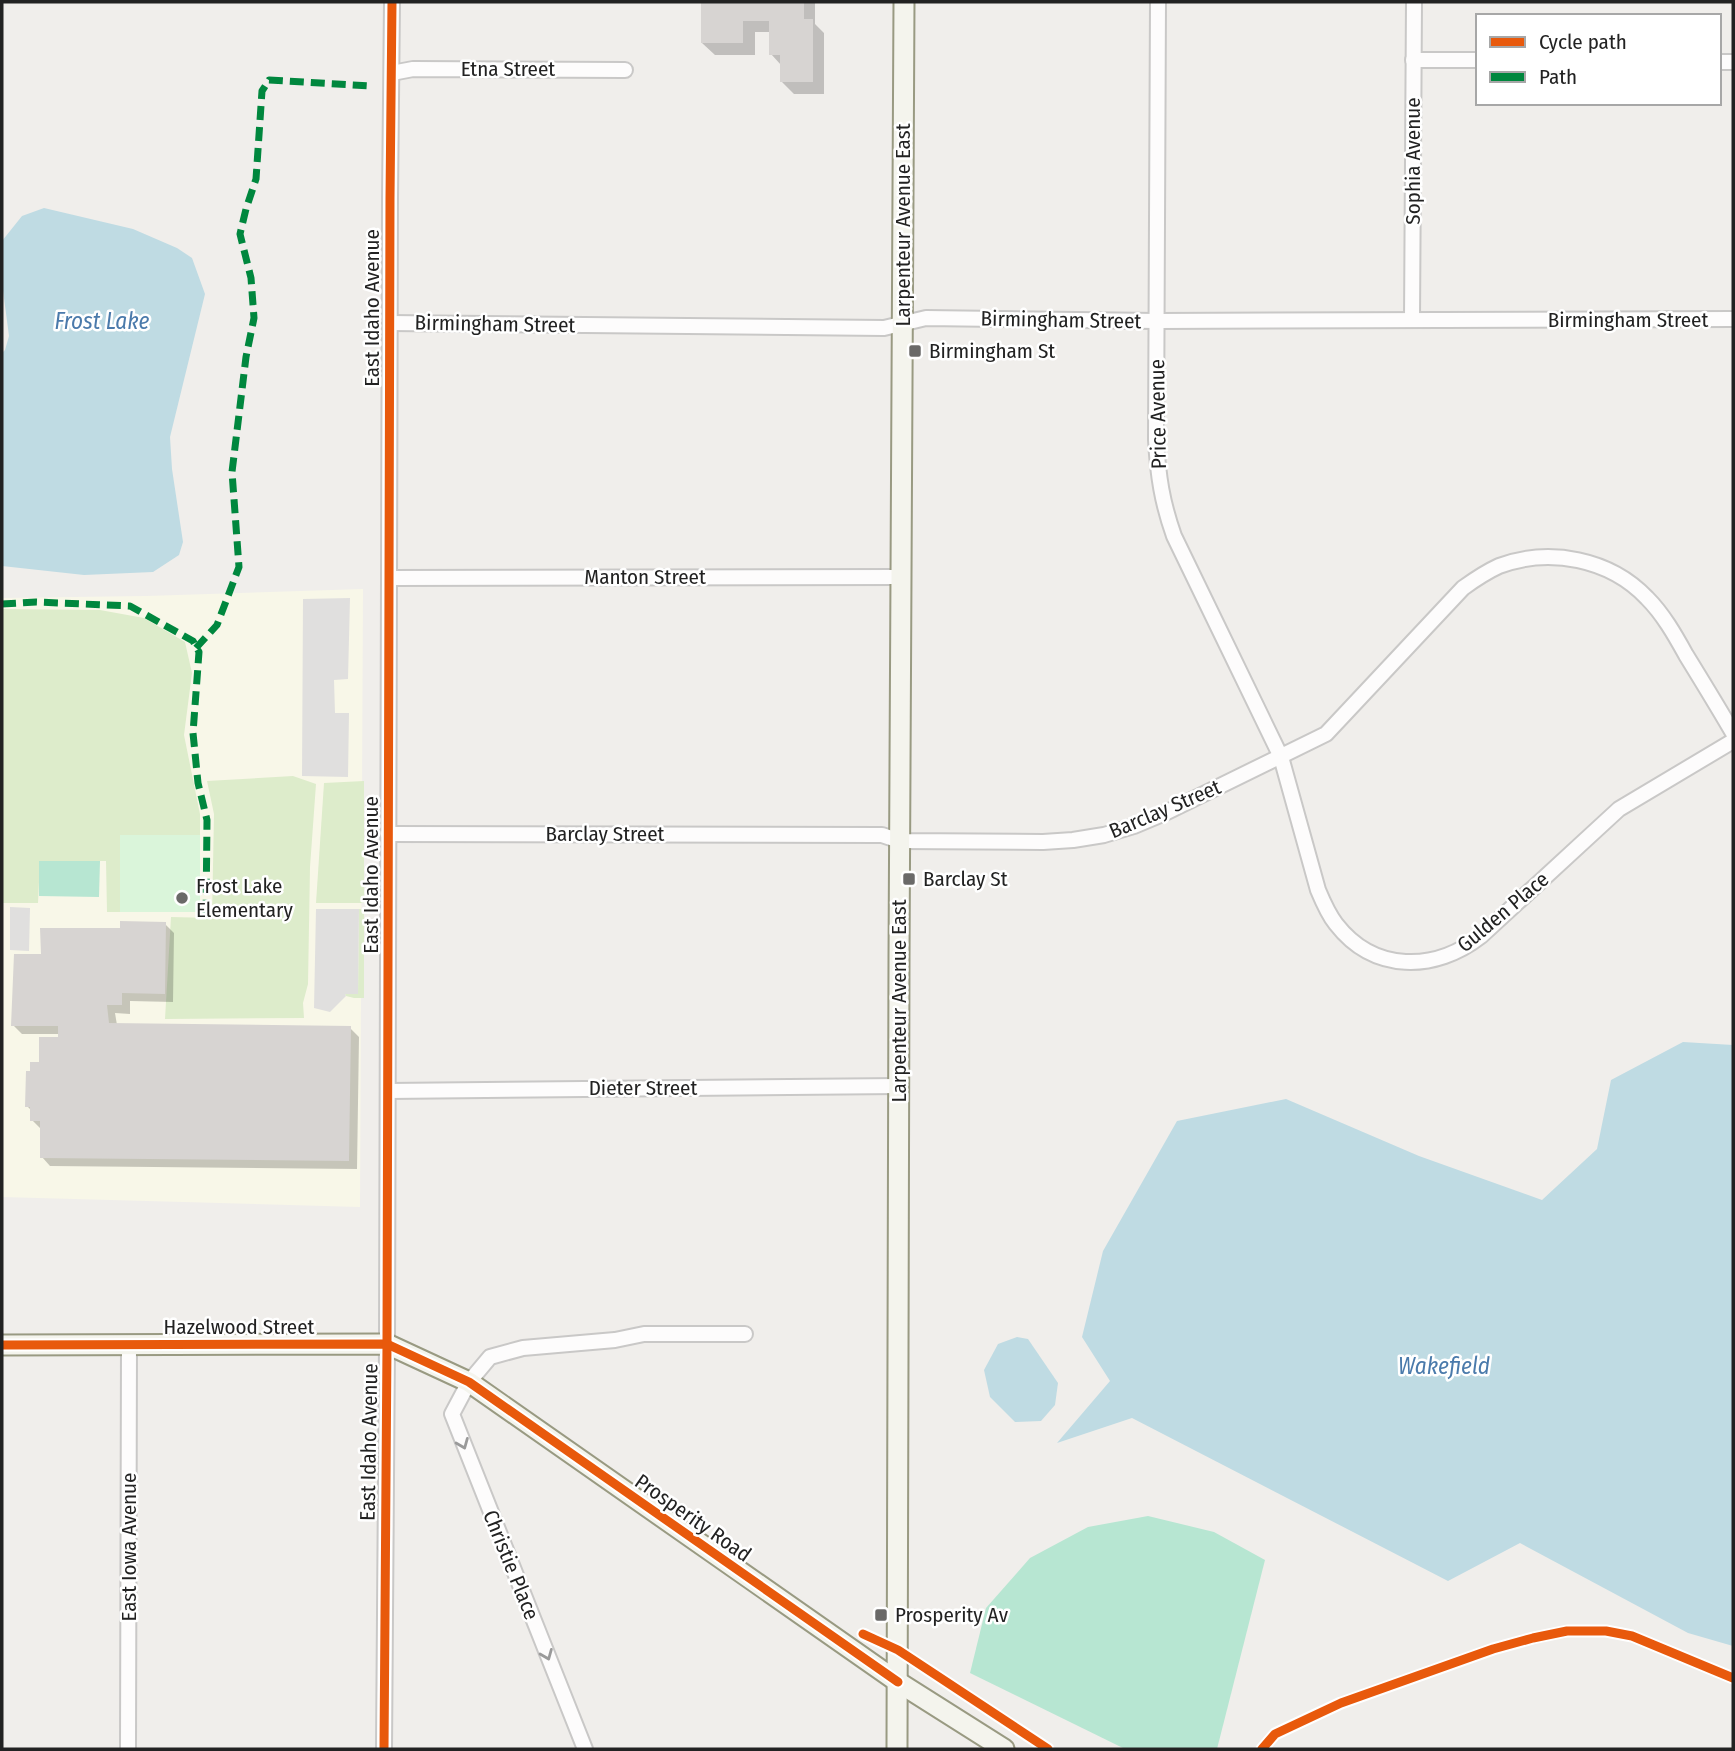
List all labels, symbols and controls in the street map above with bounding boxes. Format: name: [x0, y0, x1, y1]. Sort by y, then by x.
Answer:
legend: [1476, 14, 1721, 105]
text: Cycle path: [1539, 29, 1627, 55]
street label: Etna Street: [461, 56, 555, 82]
text: Path: [1539, 64, 1577, 90]
street label: Sophia Avenue: [1400, 97, 1426, 225]
street label: Larpenteur Avenue East: [890, 123, 916, 327]
street label: East Idaho Avenue: [359, 229, 385, 387]
street label: Birmingham Street: [980, 306, 1142, 334]
water label: Frost Lake: [55, 307, 150, 335]
street label: Birmingham Street: [1548, 307, 1708, 333]
street label: Birmingham Street: [414, 310, 576, 338]
place label: Birmingham St: [929, 338, 1055, 364]
marker: Birmingham St: [907, 343, 923, 359]
street label: Price Avenue: [1144, 359, 1172, 469]
street label: Manton Street: [584, 564, 706, 590]
street label: Barclay Street: [1105, 774, 1225, 844]
street label: East Idaho Avenue: [358, 796, 384, 954]
street label: Barclay Street: [546, 821, 665, 847]
place label: Barclay St: [923, 866, 1008, 892]
street label: Gulden Place: [1452, 866, 1554, 958]
marker: Barclay St: [901, 871, 917, 887]
place label: Frost Lake Elementary: [196, 873, 293, 923]
marker: Frost Lake Elementary: [174, 890, 190, 906]
street label: Larpenteur Avenue East: [886, 899, 912, 1103]
street label: Dieter Street: [589, 1075, 697, 1101]
street label: Hazelwood Street: [164, 1314, 315, 1340]
water label: Wakefield: [1398, 1352, 1490, 1380]
street label: East Idaho Avenue: [355, 1363, 383, 1521]
one-way arrow: [455, 1437, 469, 1449]
street label: Prosperity Road: [630, 1468, 756, 1568]
street label: East Iowa Avenue: [116, 1473, 142, 1621]
street label: Christie Place: [477, 1506, 545, 1624]
place label: Prosperity Av: [895, 1602, 1009, 1628]
marker: Prosperity Av: [873, 1607, 889, 1623]
one-way arrow: [539, 1648, 553, 1660]

